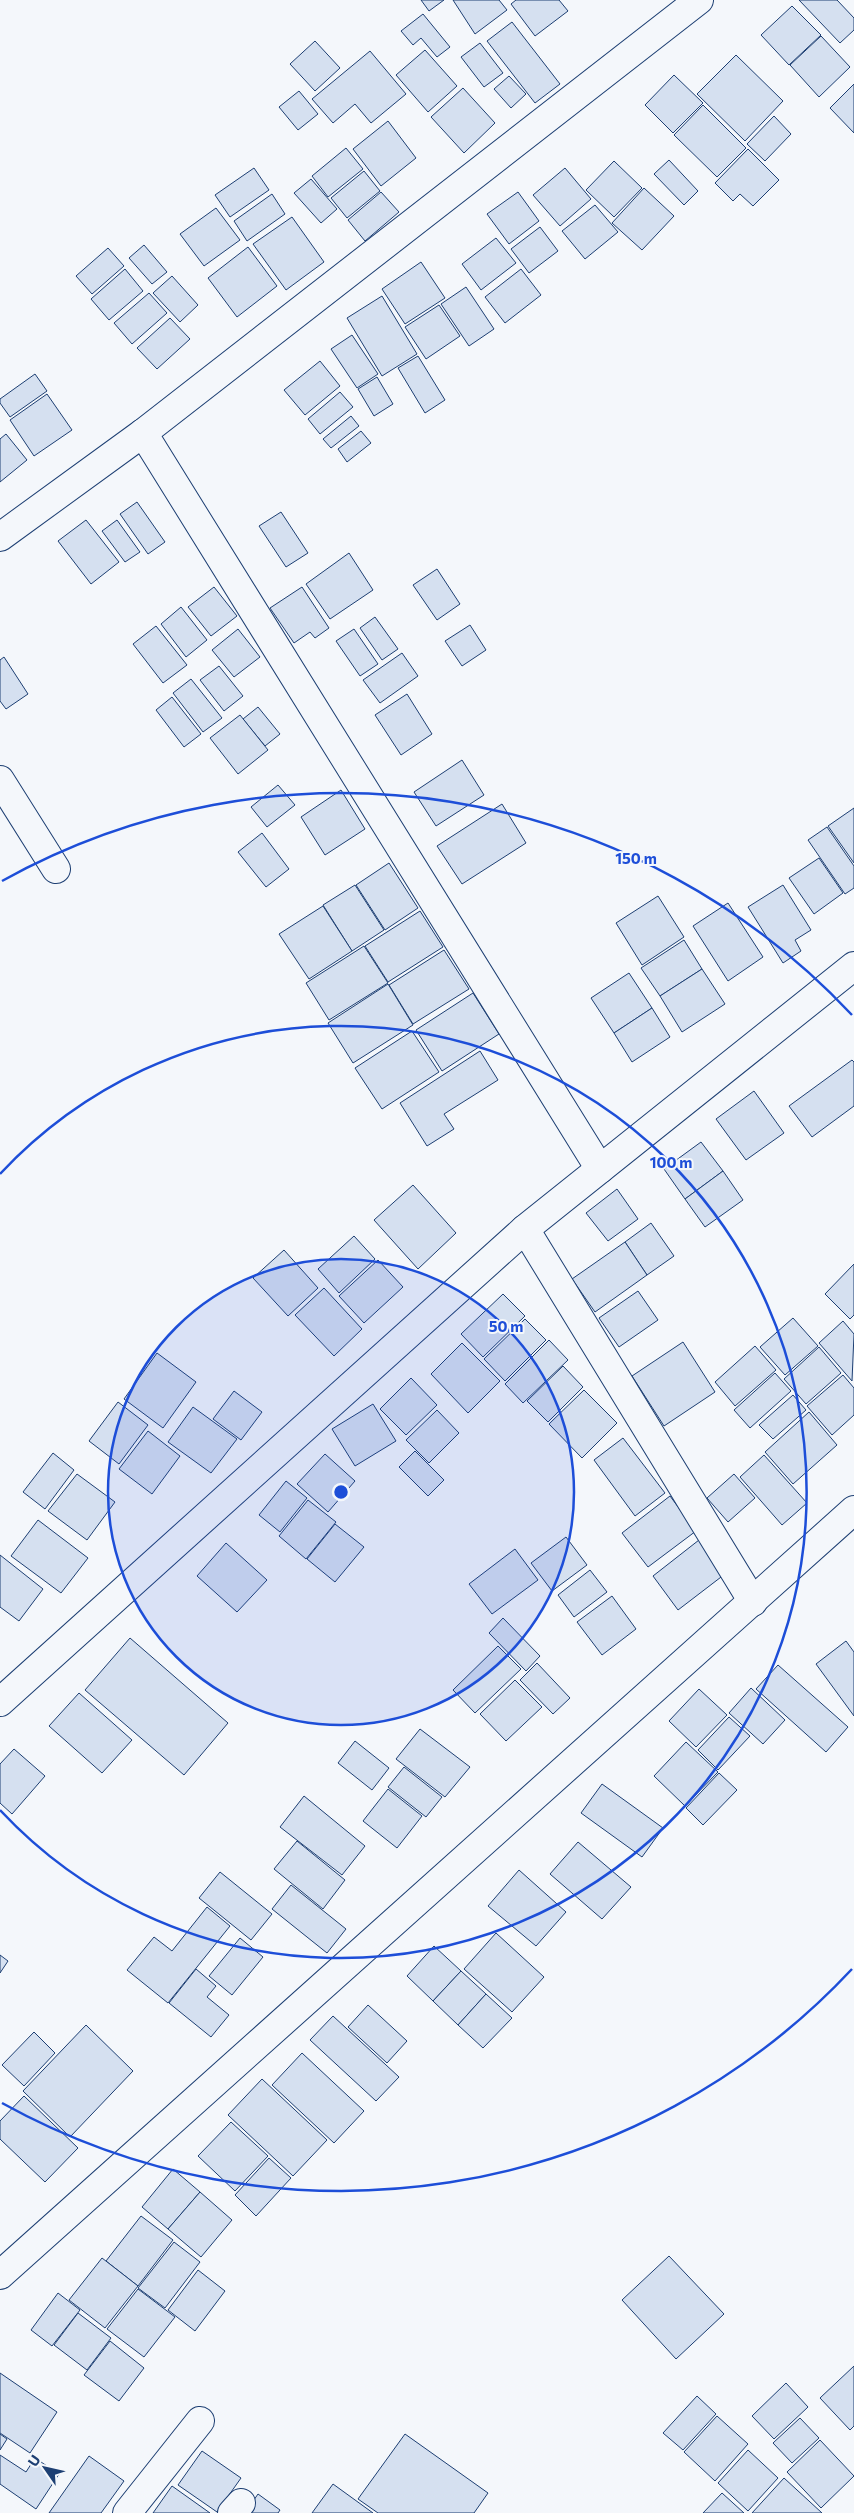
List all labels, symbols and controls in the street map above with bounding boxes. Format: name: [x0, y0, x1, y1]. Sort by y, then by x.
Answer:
text: 150 m: [615, 849, 657, 867]
text: 100 m: [650, 1153, 692, 1171]
text: 50 m: [489, 1317, 523, 1335]
centre of rings: [332, 1483, 350, 1501]
north arrow: [20, 2443, 70, 2493]
text: U: [24, 2451, 44, 2469]

